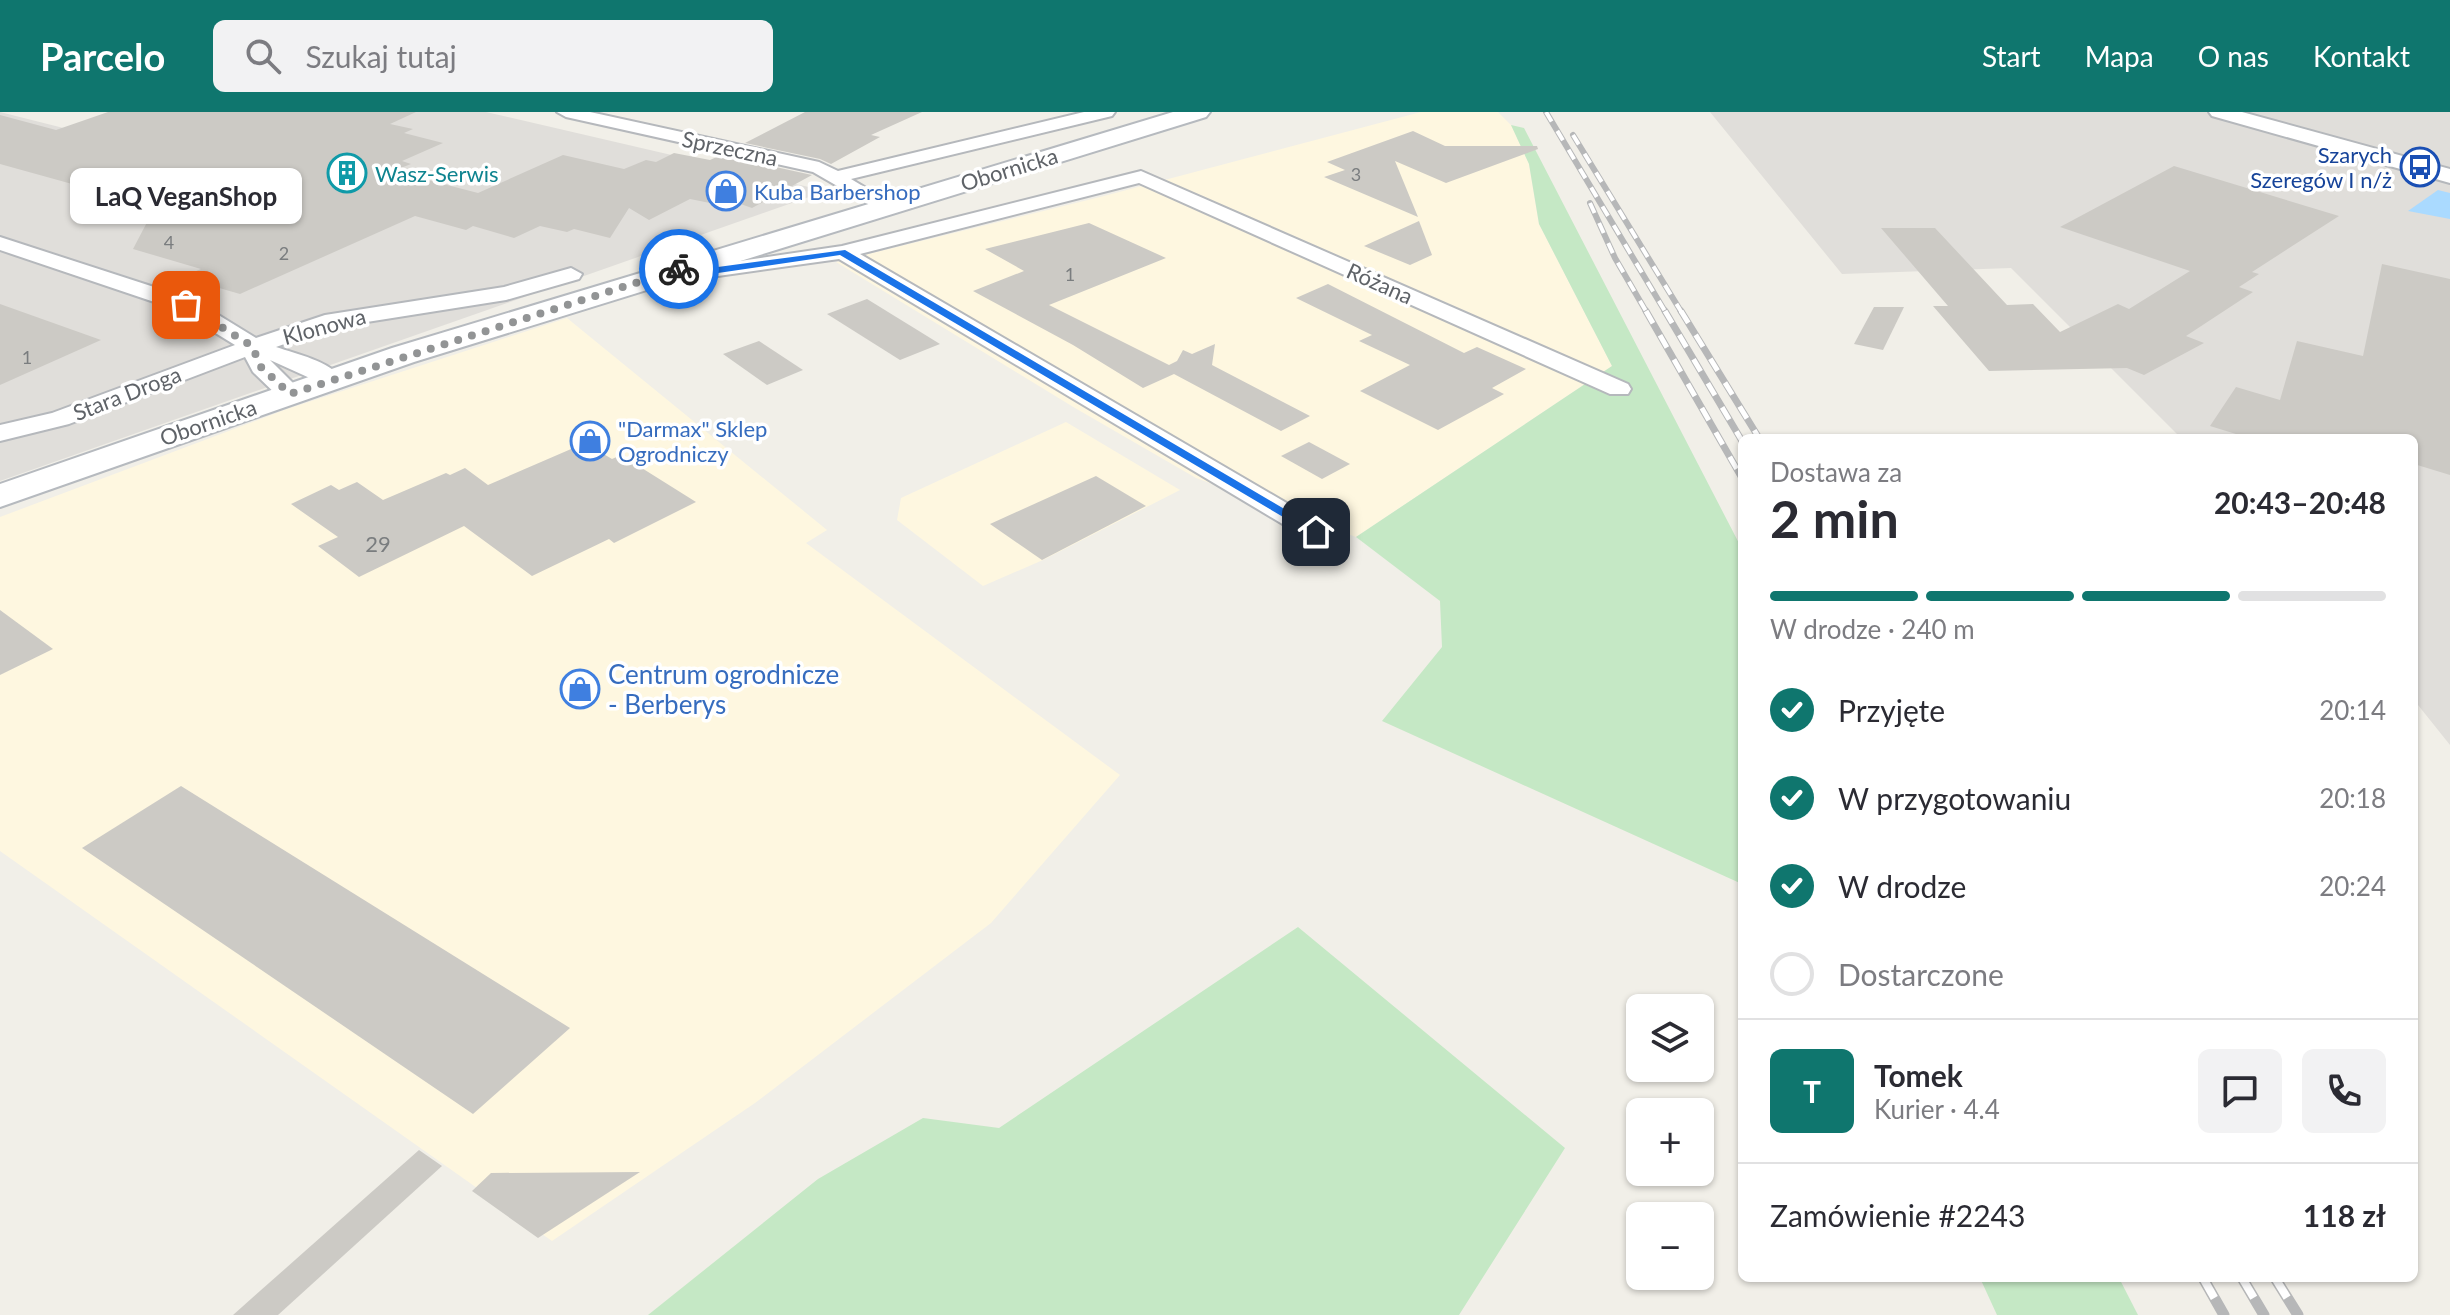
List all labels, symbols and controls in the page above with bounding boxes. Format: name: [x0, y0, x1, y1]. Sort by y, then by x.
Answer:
search box: [213, 20, 773, 92]
text: Parcelo: [40, 33, 165, 79]
icon: search: [241, 34, 285, 78]
text: Szukaj tutaj: [305, 38, 457, 74]
text: Start: [1982, 39, 2041, 73]
text: Mapa: [2085, 39, 2154, 73]
text: O nas: [2198, 39, 2269, 73]
text: Kontakt: [2313, 39, 2410, 73]
street label: Sprzeczna: [680, 125, 780, 171]
street label: Obornicka: [957, 141, 1061, 197]
place label: Szarych Szeregów I n/ż: [2250, 141, 2392, 193]
bus stop icon: Szarych Szeregów I n/ż: [2399, 146, 2441, 188]
building icon: Wasz-Serwis: [326, 152, 368, 194]
place label: Wasz-Serwis: [375, 160, 499, 187]
house number: 3: [1351, 163, 1361, 185]
callout: LaQ VeganShop: [70, 169, 302, 225]
shop icon: Kuba Barbershop: [705, 170, 747, 212]
place label: Kuba Barbershop: [754, 178, 921, 205]
text: LaQ VeganShop: [95, 180, 277, 212]
courier: [639, 229, 719, 309]
house number: 4: [164, 231, 174, 253]
house number: 2: [279, 242, 289, 264]
icon: bike: [657, 247, 701, 291]
street label: Różana: [1343, 257, 1417, 309]
house number: 1: [1065, 263, 1075, 285]
pin: [152, 271, 220, 339]
icon: bag: [164, 283, 208, 327]
street label: Klonowa: [279, 302, 369, 350]
house number: 1: [22, 346, 32, 368]
street label: Stara Droga: [69, 360, 185, 426]
street label: Obornicka: [156, 393, 260, 451]
place label: "Darmax" Sklep Ogrodniczy: [618, 415, 767, 467]
shop icon: "Darmax" Sklep Ogrodniczy: [569, 420, 611, 462]
text: Dostawa za: [1770, 456, 1902, 488]
text: 20:43–20:48: [2214, 484, 2386, 520]
text: 2 min: [1770, 487, 1899, 549]
pin: [1282, 498, 1350, 566]
icon: home: [1294, 510, 1338, 554]
house number: 29: [365, 530, 391, 557]
text: W drodze · 240 m: [1770, 613, 1975, 645]
place label: Centrum ogrodnicze - Berberys: [608, 658, 839, 720]
shop icon: Centrum ogrodnicze - Berberys: [559, 668, 601, 710]
icon: check: [1770, 688, 1814, 732]
text: Przyjęte: [1838, 692, 1945, 728]
text: 20:14: [2319, 694, 2386, 726]
icon: check: [1770, 776, 1814, 820]
text: W przygotowaniu: [1838, 780, 2071, 816]
text: 20:18: [2319, 782, 2386, 814]
icon: check: [1770, 864, 1814, 908]
text: W drodze: [1838, 868, 1966, 904]
text: 20:24: [2319, 870, 2386, 902]
text: Dostarczone: [1838, 956, 2004, 992]
map controls: [1626, 994, 1714, 1290]
button: layers: [1626, 994, 1714, 1082]
button: chat: [2198, 1049, 2282, 1133]
button: phone: [2302, 1049, 2386, 1133]
text: Tomek: [1874, 1057, 1963, 1093]
text: T: [1803, 1073, 1821, 1109]
text: Kurier · 4.4: [1874, 1093, 2000, 1125]
button: +: [1626, 1098, 1714, 1186]
text: Zamówienie #2243: [1770, 1197, 2025, 1233]
text: 118 zł: [2303, 1197, 2386, 1233]
button: −: [1626, 1202, 1714, 1290]

